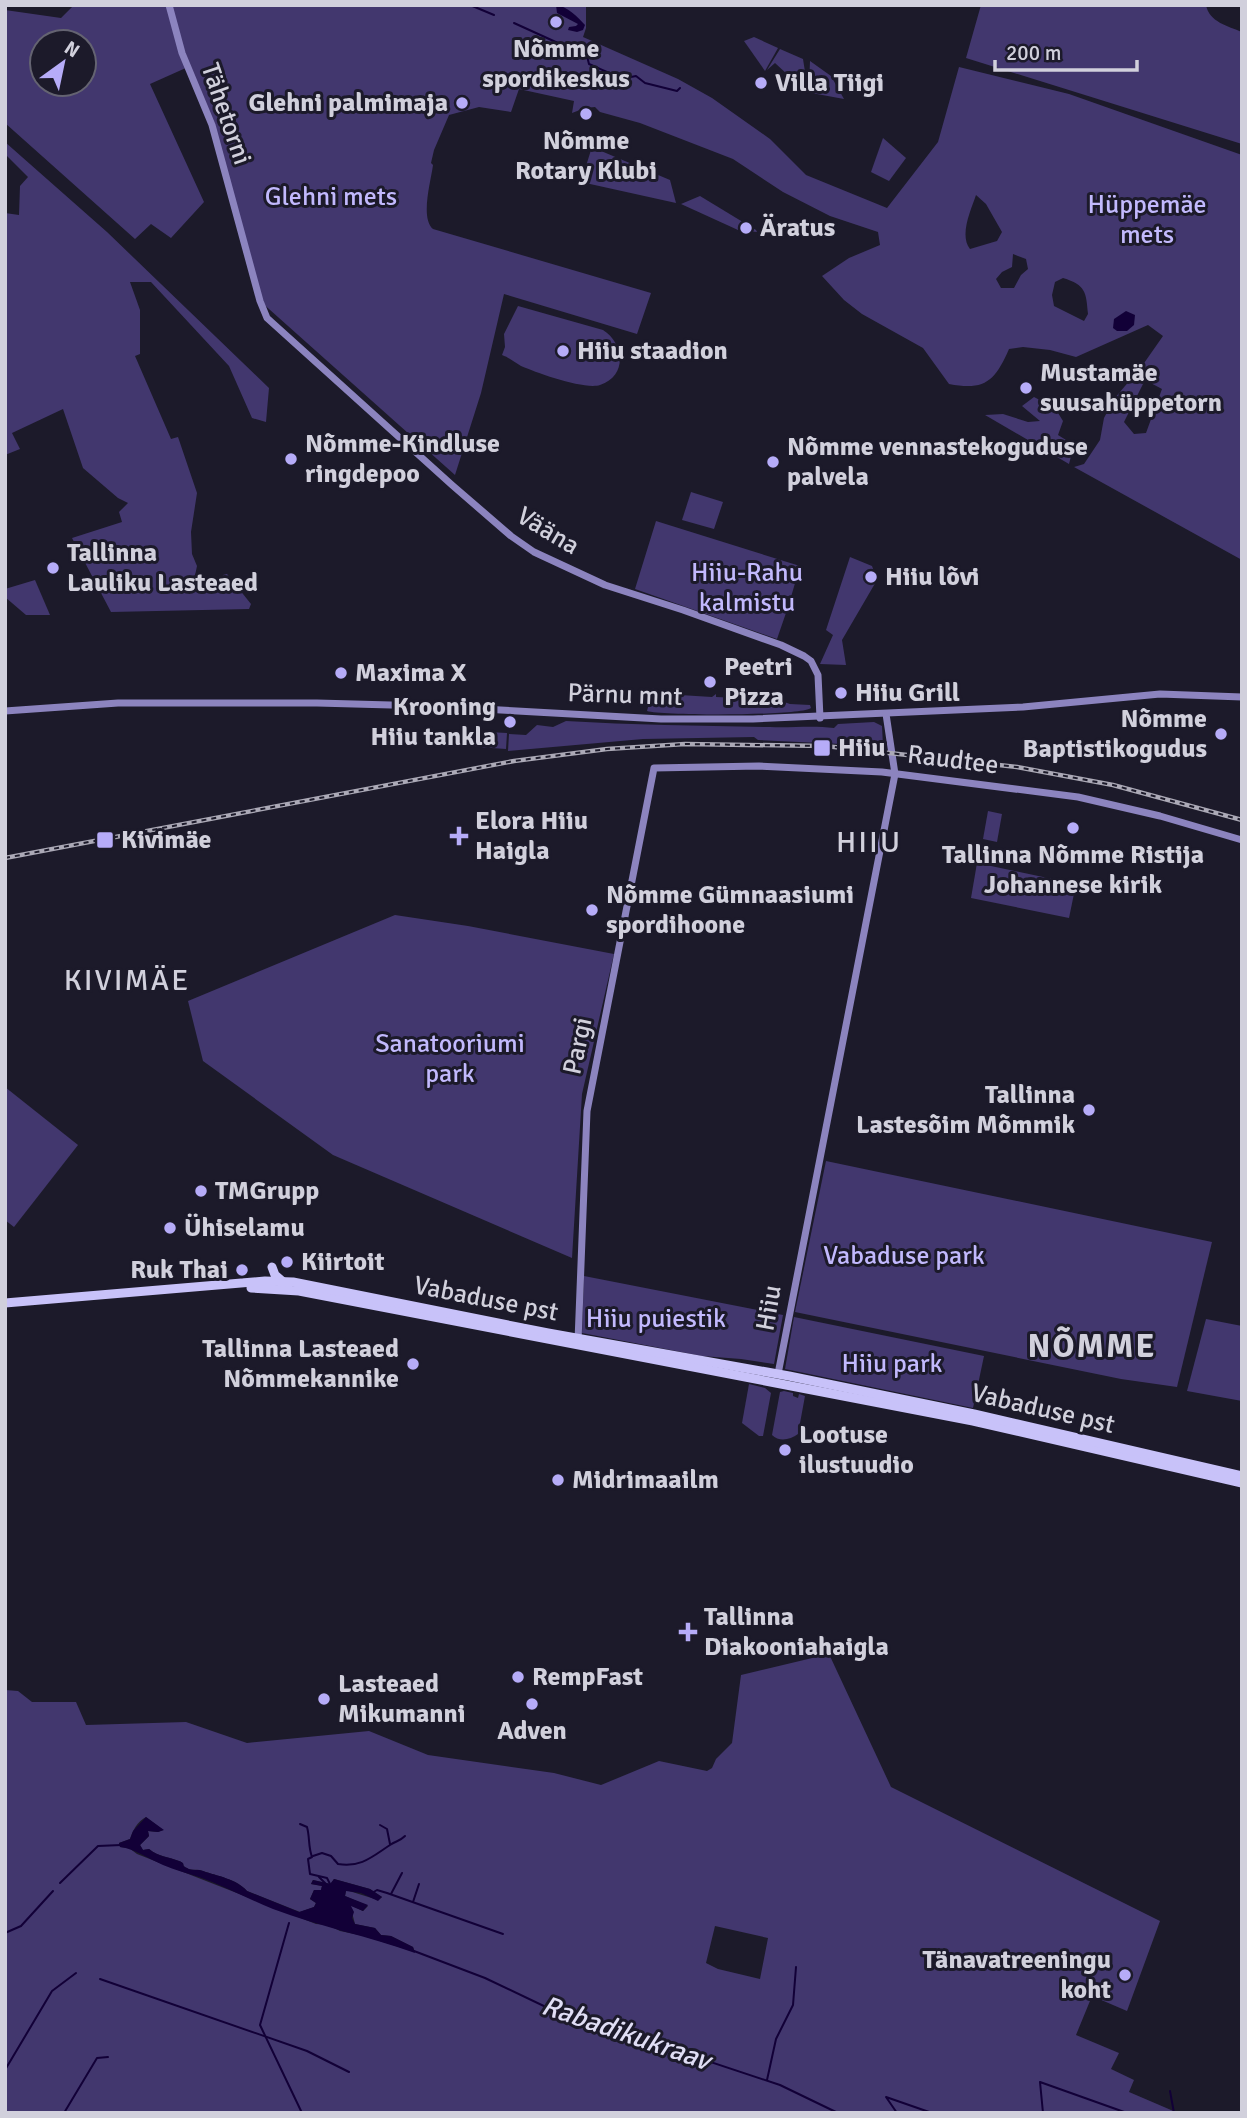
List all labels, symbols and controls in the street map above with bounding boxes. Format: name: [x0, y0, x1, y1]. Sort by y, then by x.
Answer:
marker: Nõmme spordikeskus: [548, 14, 564, 30]
north arrow: [28, 28, 98, 98]
scale bar: [995, 28, 1137, 72]
place label: Nõmme spordikeskus: [482, 33, 630, 95]
text: N: [60, 36, 84, 63]
text: 200 m: [1006, 40, 1061, 66]
street label: Tähetorni: [194, 59, 258, 169]
place label: Villa Tiigi: [775, 67, 884, 99]
marker: Villa Tiigi: [753, 75, 769, 91]
place label: Glehni palmimaja: [248, 87, 448, 119]
marker: Glehni palmimaja: [454, 95, 470, 111]
marker: Nõmme Rotary Klubi: [578, 106, 594, 122]
place label: Nõmme Rotary Klubi: [515, 125, 657, 187]
park label: Glehni mets: [265, 181, 397, 213]
park label: Hüppemäe mets: [1087, 189, 1207, 251]
place label: Äratus: [760, 212, 835, 244]
marker: Äratus: [738, 220, 754, 236]
place label: Hiiu staadion: [577, 335, 728, 367]
marker: Hiiu staadion: [555, 343, 571, 359]
place label: Mustamäe suusahüppetorn: [1040, 357, 1222, 419]
marker: Mustamäe suusahüppetorn: [1018, 380, 1034, 396]
place label: Nõmme-Kindluse ringdepoo: [305, 428, 500, 490]
place label: Nõmme vennastekoguduse palvela: [787, 431, 1088, 493]
marker: Nõmme-Kindluse ringdepoo: [283, 451, 299, 467]
marker: Nõmme vennastekoguduse palvela: [765, 454, 781, 470]
street label: Vääna: [511, 500, 585, 562]
place label: Tallinna Lauliku Lasteaed: [67, 537, 258, 599]
park label: Hiiu-Rahu kalmistu: [691, 557, 803, 619]
marker: Tallinna Lauliku Lasteaed: [45, 560, 61, 576]
place label: Hiiu lõvi: [885, 561, 979, 593]
marker: Hiiu lõvi: [863, 569, 879, 585]
place label: Peetri Pizza: [724, 651, 793, 713]
place label: Maxima X: [355, 657, 467, 689]
marker: Maxima X: [333, 665, 349, 681]
marker: Peetri Pizza: [702, 674, 718, 690]
street label: Pärnu mnt: [567, 677, 683, 713]
place label: Hiiu Grill: [855, 677, 960, 709]
marker: Hiiu Grill: [833, 685, 849, 701]
place label: Krooning Hiiu tankla: [370, 691, 496, 753]
place label: Nõmme Baptistikogudus: [1022, 703, 1207, 765]
marker: Krooning Hiiu tankla: [502, 714, 518, 730]
marker: Nõmme Baptistikogudus: [1213, 726, 1229, 742]
place label: Hiiu: [838, 732, 886, 764]
marker: Hiiu: [812, 738, 832, 758]
street label: Raudtee: [906, 739, 1000, 781]
place label: Elora Hiiu Haigla: [475, 805, 588, 867]
marker: Tallinna Nõmme Ristija Johannese kirik: [1065, 820, 1081, 836]
place label: Kivimäe: [121, 824, 212, 856]
district label: HIIU: [836, 824, 902, 861]
marker: Elora Hiiu Haigla: [449, 826, 469, 846]
marker: Kivimäe: [95, 830, 115, 850]
place label: Tallinna Nõmme Ristija Johannese kirik: [942, 839, 1204, 901]
place label: Nõmme Gümnaasiumi spordihoone: [606, 879, 854, 941]
marker: Nõmme Gümnaasiumi spordihoone: [584, 902, 600, 918]
district label: KIVIMÄE: [64, 962, 190, 999]
street label: Pargi: [556, 1015, 600, 1077]
park label: Sanatooriumi park: [375, 1028, 525, 1090]
place label: Tallinna Lastesõim Mõmmik: [856, 1079, 1075, 1141]
marker: Tallinna Lastesõim Mõmmik: [1081, 1102, 1097, 1118]
place label: TMGrupp: [215, 1175, 319, 1207]
marker: TMGrupp: [193, 1183, 209, 1199]
place label: Ühiselamu: [184, 1212, 305, 1244]
marker: Ühiselamu: [162, 1220, 178, 1236]
park label: Vabaduse park: [823, 1240, 985, 1272]
place label: Kiirtoit: [301, 1246, 385, 1278]
place label: Ruk Thai: [130, 1254, 228, 1286]
marker: Kiirtoit: [279, 1254, 295, 1270]
marker: Ruk Thai: [234, 1262, 250, 1278]
street label: Vabaduse pst: [411, 1269, 561, 1329]
street label: Hiiu: [749, 1283, 789, 1333]
park label: Hiiu puiestik: [586, 1303, 726, 1335]
district label: NÕMME: [1028, 1326, 1156, 1367]
place label: Tallinna Lasteaed Nõmmekannike: [202, 1333, 399, 1395]
park label: Hiiu park: [841, 1348, 943, 1380]
marker: Tallinna Lasteaed Nõmmekannike: [405, 1356, 421, 1372]
street label: Vabaduse pst: [968, 1377, 1118, 1441]
place label: Lootuse ilustuudio: [799, 1419, 914, 1481]
marker: Lootuse ilustuudio: [777, 1442, 793, 1458]
place label: Midrimaailm: [572, 1464, 719, 1496]
marker: Midrimaailm: [550, 1472, 566, 1488]
place label: Tallinna Diakooniahaigla: [704, 1601, 889, 1663]
marker: Tallinna Diakooniahaigla: [678, 1622, 698, 1642]
place label: RempFast: [532, 1661, 643, 1693]
place label: Lasteaed Mikumanni: [338, 1668, 465, 1730]
marker: RempFast: [510, 1669, 526, 1685]
marker: Lasteaed Mikumanni: [316, 1691, 332, 1707]
marker: Adven: [524, 1696, 540, 1712]
place label: Adven: [497, 1715, 567, 1747]
place label: Tänavatreeningu koht: [922, 1944, 1111, 2006]
marker: Tänavatreeningu koht: [1117, 1967, 1133, 1983]
water label: Rabadikukraav: [537, 1988, 718, 2079]

